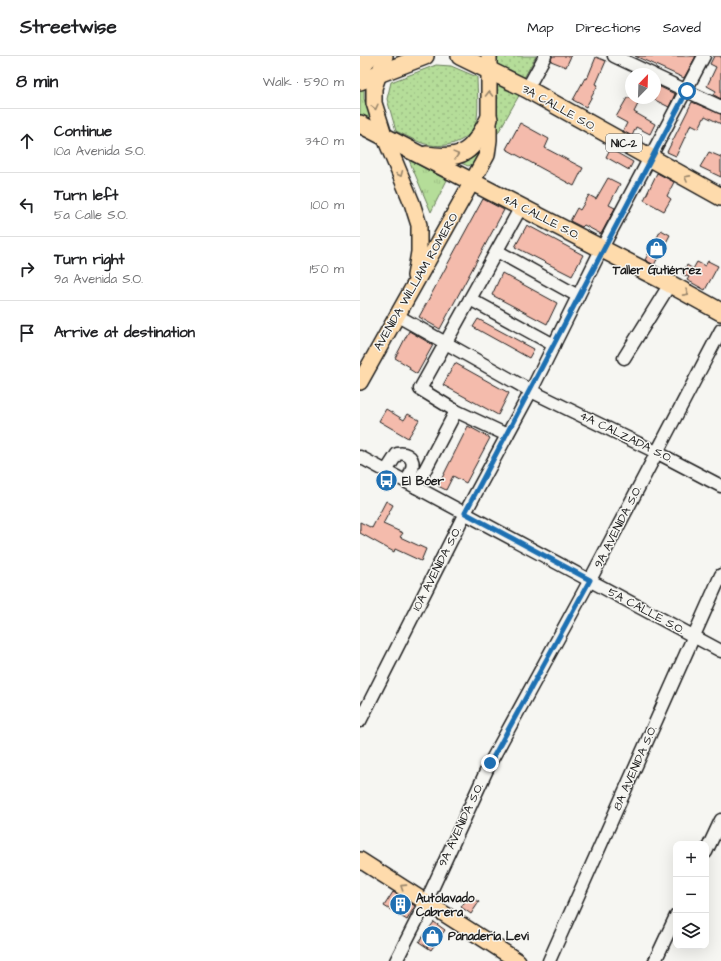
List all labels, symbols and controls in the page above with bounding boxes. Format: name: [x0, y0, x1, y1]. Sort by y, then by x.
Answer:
text: Streetwise: [20, 14, 117, 41]
text: Map: [527, 18, 554, 38]
text: Directions: [576, 18, 641, 38]
text: Saved: [663, 18, 701, 38]
north arrow: [625, 68, 661, 104]
text: 8 min: [16, 70, 58, 94]
text: Walk · 590 m: [263, 73, 344, 91]
street label: 3A CALLE S.O.: [519, 81, 599, 136]
route start: [678, 82, 696, 100]
one-way arrow: [485, 91, 493, 97]
one-way arrow: [371, 104, 379, 110]
text: Continue: [54, 121, 112, 142]
icon: ahead: [16, 130, 38, 152]
text: 340 m: [305, 132, 344, 150]
road number: NIC-2: [606, 134, 642, 152]
text: 10a Avenida S.O.: [54, 142, 145, 160]
one-way arrow: [452, 151, 459, 160]
one-way arrow: [396, 170, 404, 177]
one-way arrow: [684, 175, 691, 182]
text: Turn left: [54, 185, 118, 206]
street label: 4A CALLE S.O.: [499, 190, 583, 244]
icon: left: [16, 194, 38, 216]
text: 100 m: [311, 196, 344, 214]
text: 5a Calle S.O.: [54, 206, 128, 224]
street label: AVENIDA WILLIAM ROMERO: [370, 210, 462, 354]
shop icon: Taller Gutiérrez: [644, 236, 670, 262]
text: Turn right: [54, 249, 125, 270]
icon: right: [16, 258, 38, 280]
text: 150 m: [310, 260, 344, 278]
place label: Taller Gutiérrez: [612, 262, 702, 279]
text: 9a Avenida S.O.: [54, 270, 143, 288]
one-way arrow: [682, 288, 690, 295]
icon: arrive: [16, 322, 38, 344]
text: Arrive at destination: [54, 322, 195, 343]
street label: 4A CALZADA S.O.: [577, 407, 676, 467]
bus stop icon: El Bóer: [374, 468, 400, 494]
place label: El Bóer: [402, 473, 445, 490]
street label: 9A AVENIDA S.O.: [590, 483, 646, 571]
street label: 10A AVENIDA S.O.: [408, 524, 466, 614]
street label: 5A CALLE S.O.: [605, 584, 688, 639]
street label: 8A AVENIDA S.O.: [609, 723, 661, 813]
route end: [481, 754, 499, 772]
street label: 9A AVENIDA S.O.: [434, 780, 488, 870]
map controls: [673, 841, 709, 949]
button: +: [673, 841, 709, 877]
button: −: [673, 877, 709, 913]
one-way arrow: [400, 885, 407, 892]
place label: Autolavado Cabrera: [416, 890, 475, 921]
building icon: Autolavado Cabrera: [388, 892, 414, 918]
button: layers: [673, 913, 709, 949]
shop icon: Panadería Levi: [419, 923, 445, 949]
place label: Panadería Levi: [448, 928, 529, 945]

